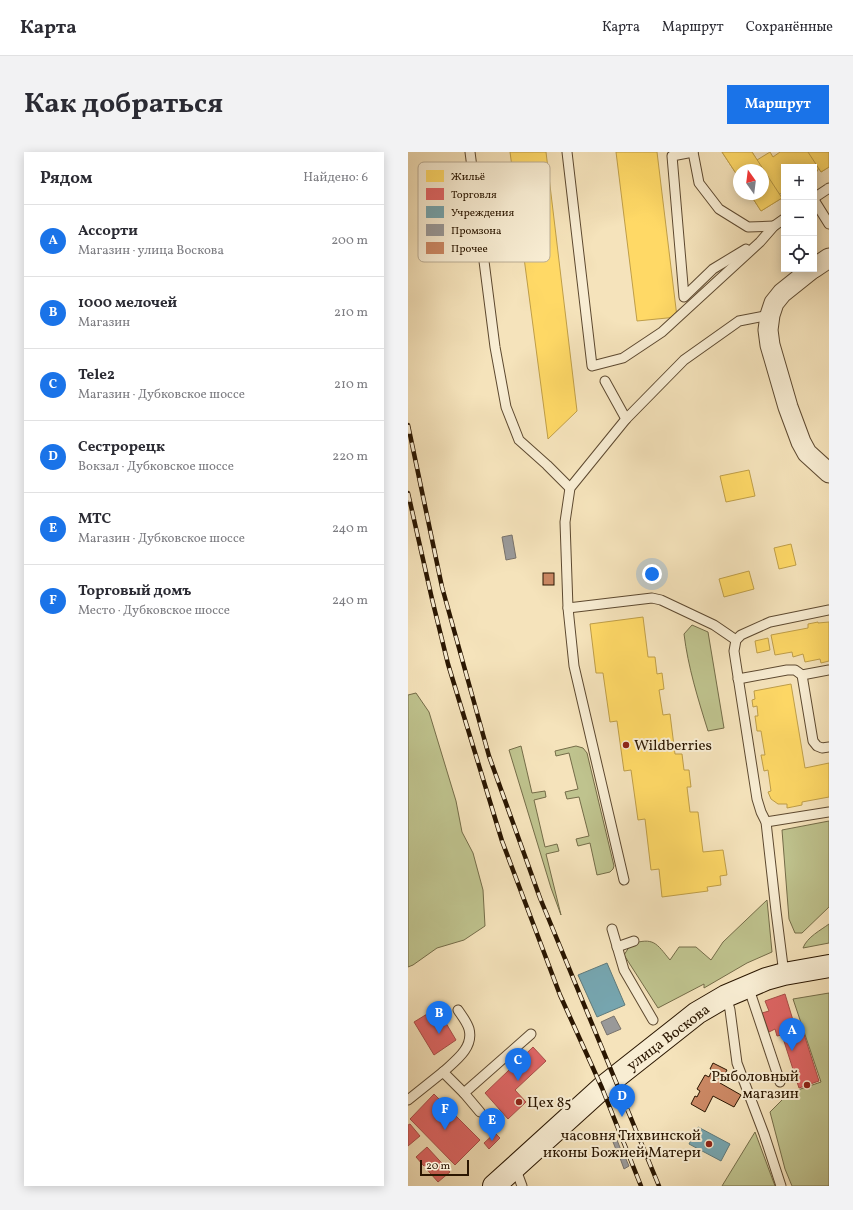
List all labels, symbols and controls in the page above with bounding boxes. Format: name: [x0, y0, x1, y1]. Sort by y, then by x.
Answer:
text: Карта: [20, 15, 77, 41]
text: Карта: [602, 18, 640, 37]
text: Маршрут: [662, 18, 724, 37]
text: Сохранённые: [746, 18, 833, 37]
text: Как добраться: [24, 85, 223, 124]
button: Маршрут: [727, 85, 829, 124]
legend: [418, 162, 550, 262]
north arrow: [733, 164, 769, 200]
map controls: [781, 164, 817, 272]
button: +: [781, 164, 817, 200]
text: Рядом: [40, 167, 93, 190]
text: Найдено: 6: [303, 169, 368, 187]
text: Жильё: [451, 170, 485, 185]
text: Торговля: [451, 188, 497, 203]
button: −: [781, 200, 817, 236]
text: Учреждения: [451, 206, 514, 221]
text: Ассорти: [78, 221, 138, 242]
text: Промзона: [451, 224, 502, 239]
text: A: [48, 232, 58, 250]
text: 200 m: [331, 232, 368, 250]
button: locate: [781, 236, 817, 272]
text: Магазин · улица Воскова: [78, 242, 224, 260]
text: Прочее: [451, 242, 488, 257]
text: 1000 мелочей: [78, 293, 177, 314]
text: B: [49, 304, 57, 322]
text: 210 m: [334, 304, 368, 322]
text: Магазин: [78, 314, 130, 332]
text: Tele2: [78, 365, 115, 386]
text: C: [49, 376, 57, 394]
text: 210 m: [334, 376, 368, 394]
text: Магазин · Дубковское шоссе: [78, 386, 245, 404]
text: Сестрорецк: [78, 437, 165, 458]
text: D: [48, 448, 58, 466]
text: 220 m: [332, 448, 368, 466]
text: Вокзал · Дубковское шоссе: [78, 458, 234, 476]
text: МТС: [78, 509, 111, 530]
text: E: [49, 520, 57, 538]
text: 240 m: [332, 520, 368, 538]
text: Магазин · Дубковское шоссе: [78, 530, 245, 548]
your location: [642, 564, 662, 584]
text: Торговый домъ: [78, 581, 191, 602]
text: F: [49, 592, 57, 610]
text: 240 m: [332, 592, 368, 610]
text: Место · Дубковское шоссе: [78, 602, 230, 620]
place label: Wildberries: [634, 736, 712, 757]
marker: Wildberries: [621, 740, 631, 750]
street label: улица Воскова: [623, 1000, 715, 1077]
pin: B: [426, 1001, 452, 1034]
pin: A: [779, 1018, 805, 1051]
pin: C: [505, 1048, 531, 1081]
place label: Рыболовный магазин: [711, 1067, 799, 1105]
marker: Рыболовный магазин: [802, 1080, 812, 1090]
pin: D: [609, 1084, 635, 1117]
place label: Цех 85: [527, 1093, 571, 1114]
pin: F: [432, 1097, 458, 1130]
marker: Цех 85: [514, 1097, 524, 1107]
pin: E: [479, 1108, 505, 1141]
place label: часовня Тихвинской иконы Божией Матери: [543, 1126, 701, 1164]
marker: часовня Тихвинской иконы Божией Матери: [704, 1139, 714, 1149]
scale bar: [420, 1158, 469, 1177]
text: 20 m: [426, 1159, 450, 1174]

